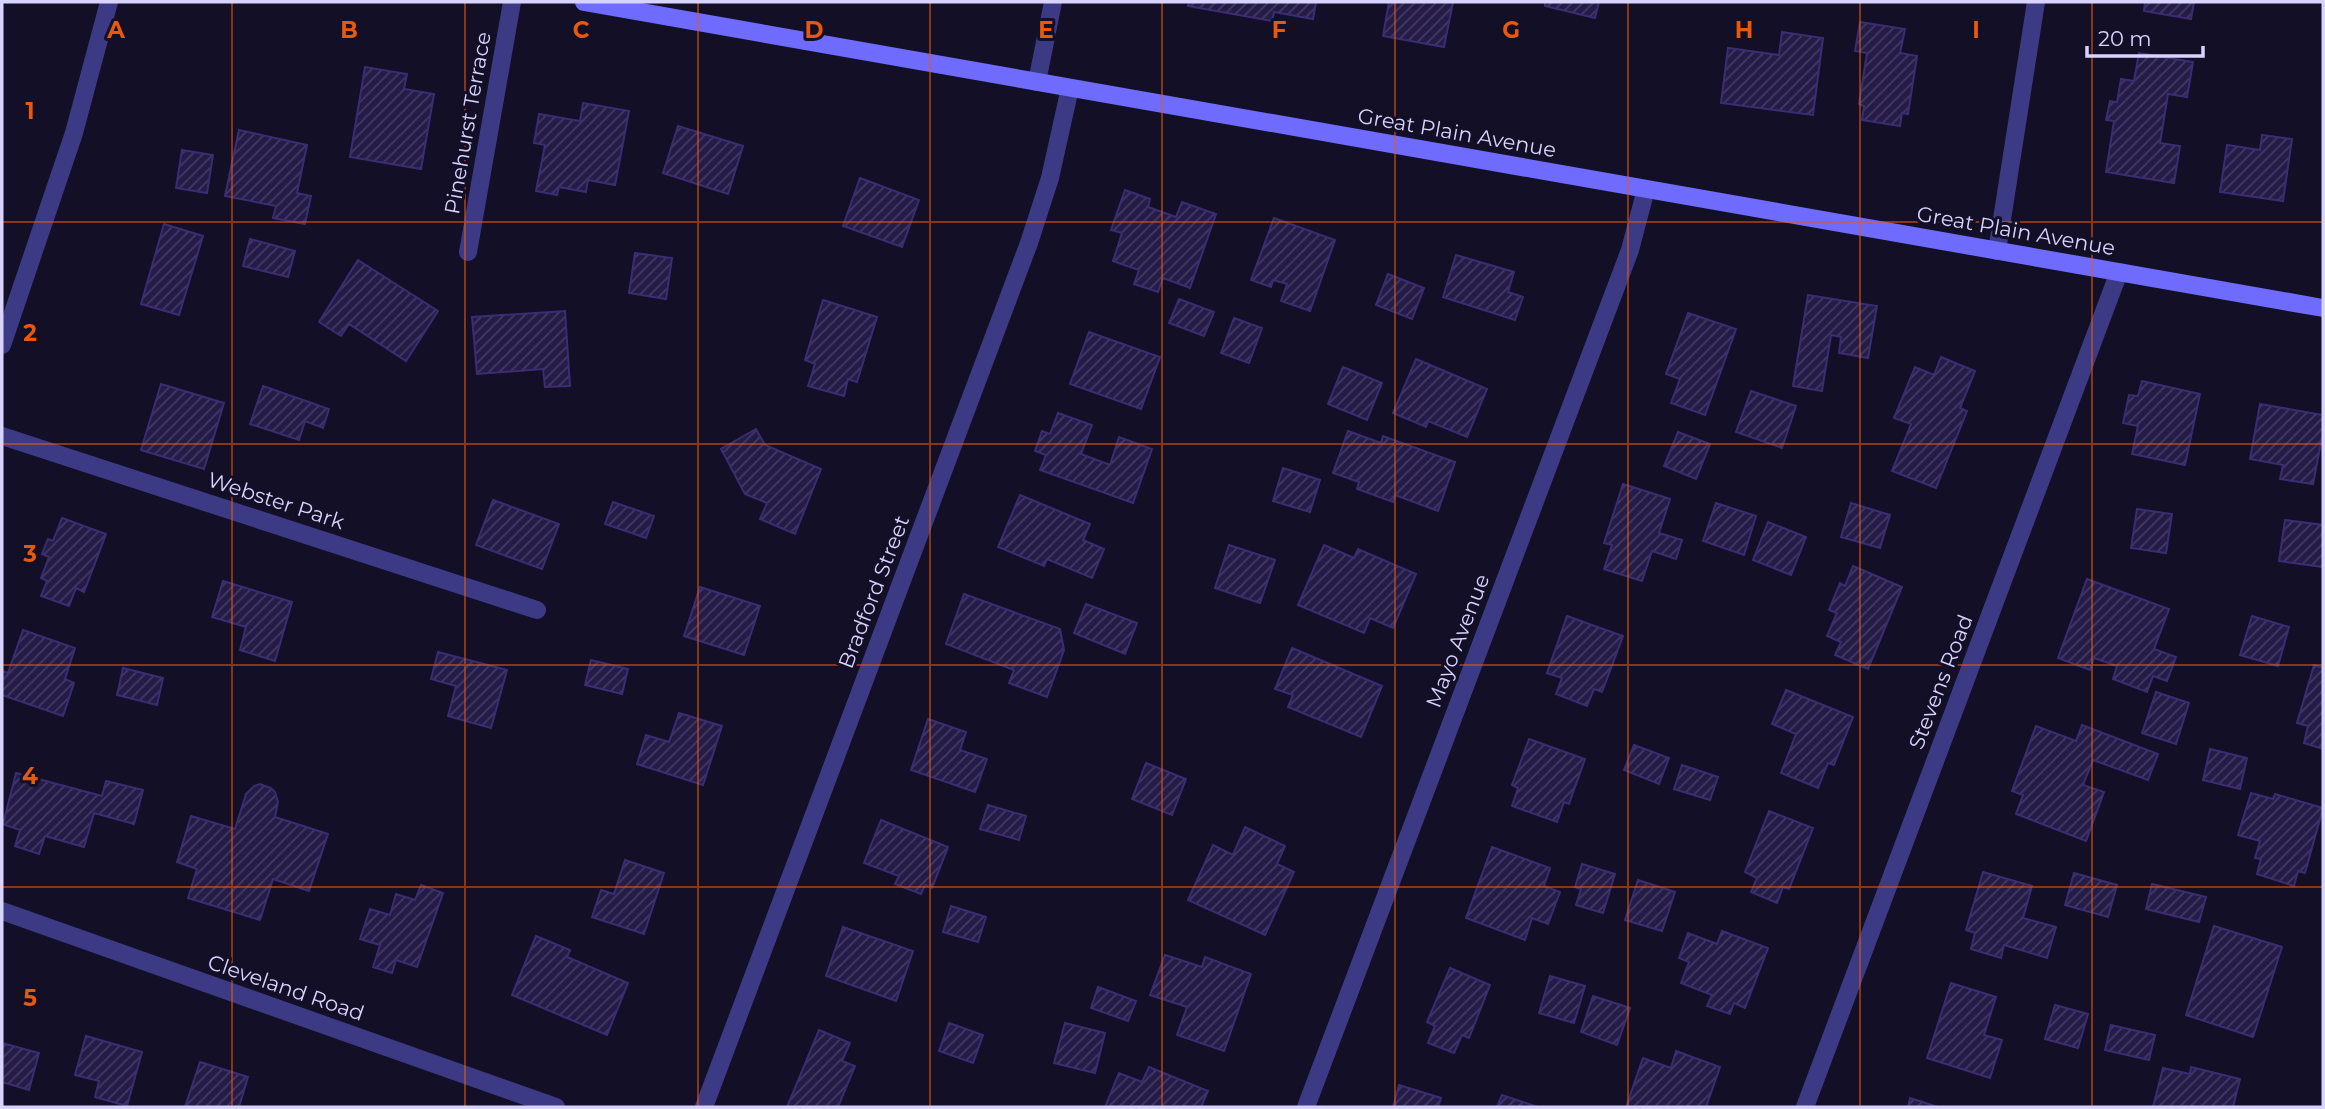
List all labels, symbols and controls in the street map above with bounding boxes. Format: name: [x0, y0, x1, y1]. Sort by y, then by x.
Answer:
scale bar: [2087, 14, 2202, 58]
text: A: [106, 16, 125, 44]
text: B: [340, 16, 358, 44]
text: C: [573, 16, 590, 44]
text: D: [805, 16, 824, 44]
text: E: [1038, 16, 1054, 44]
text: F: [1272, 16, 1287, 44]
text: G: [1502, 16, 1520, 44]
text: H: [1735, 16, 1753, 44]
text: I: [1972, 16, 1980, 44]
text: 20 m: [2098, 26, 2152, 51]
street label: Pinehurst Terrace: [439, 30, 496, 216]
text: 1: [25, 97, 35, 125]
street label: Great Plain Avenue: [1356, 103, 1558, 162]
street label: Great Plain Avenue: [1915, 201, 2117, 260]
text: 2: [23, 319, 37, 347]
street label: Webster Park: [205, 467, 348, 534]
street label: Bradford Street: [833, 512, 914, 672]
text: 3: [22, 540, 37, 568]
street label: Mayo Avenue: [1421, 571, 1494, 711]
street label: Stevens Road: [1903, 611, 1978, 753]
text: 4: [22, 762, 38, 790]
street label: Cleveland Road: [205, 949, 368, 1026]
text: 5: [23, 984, 37, 1012]

